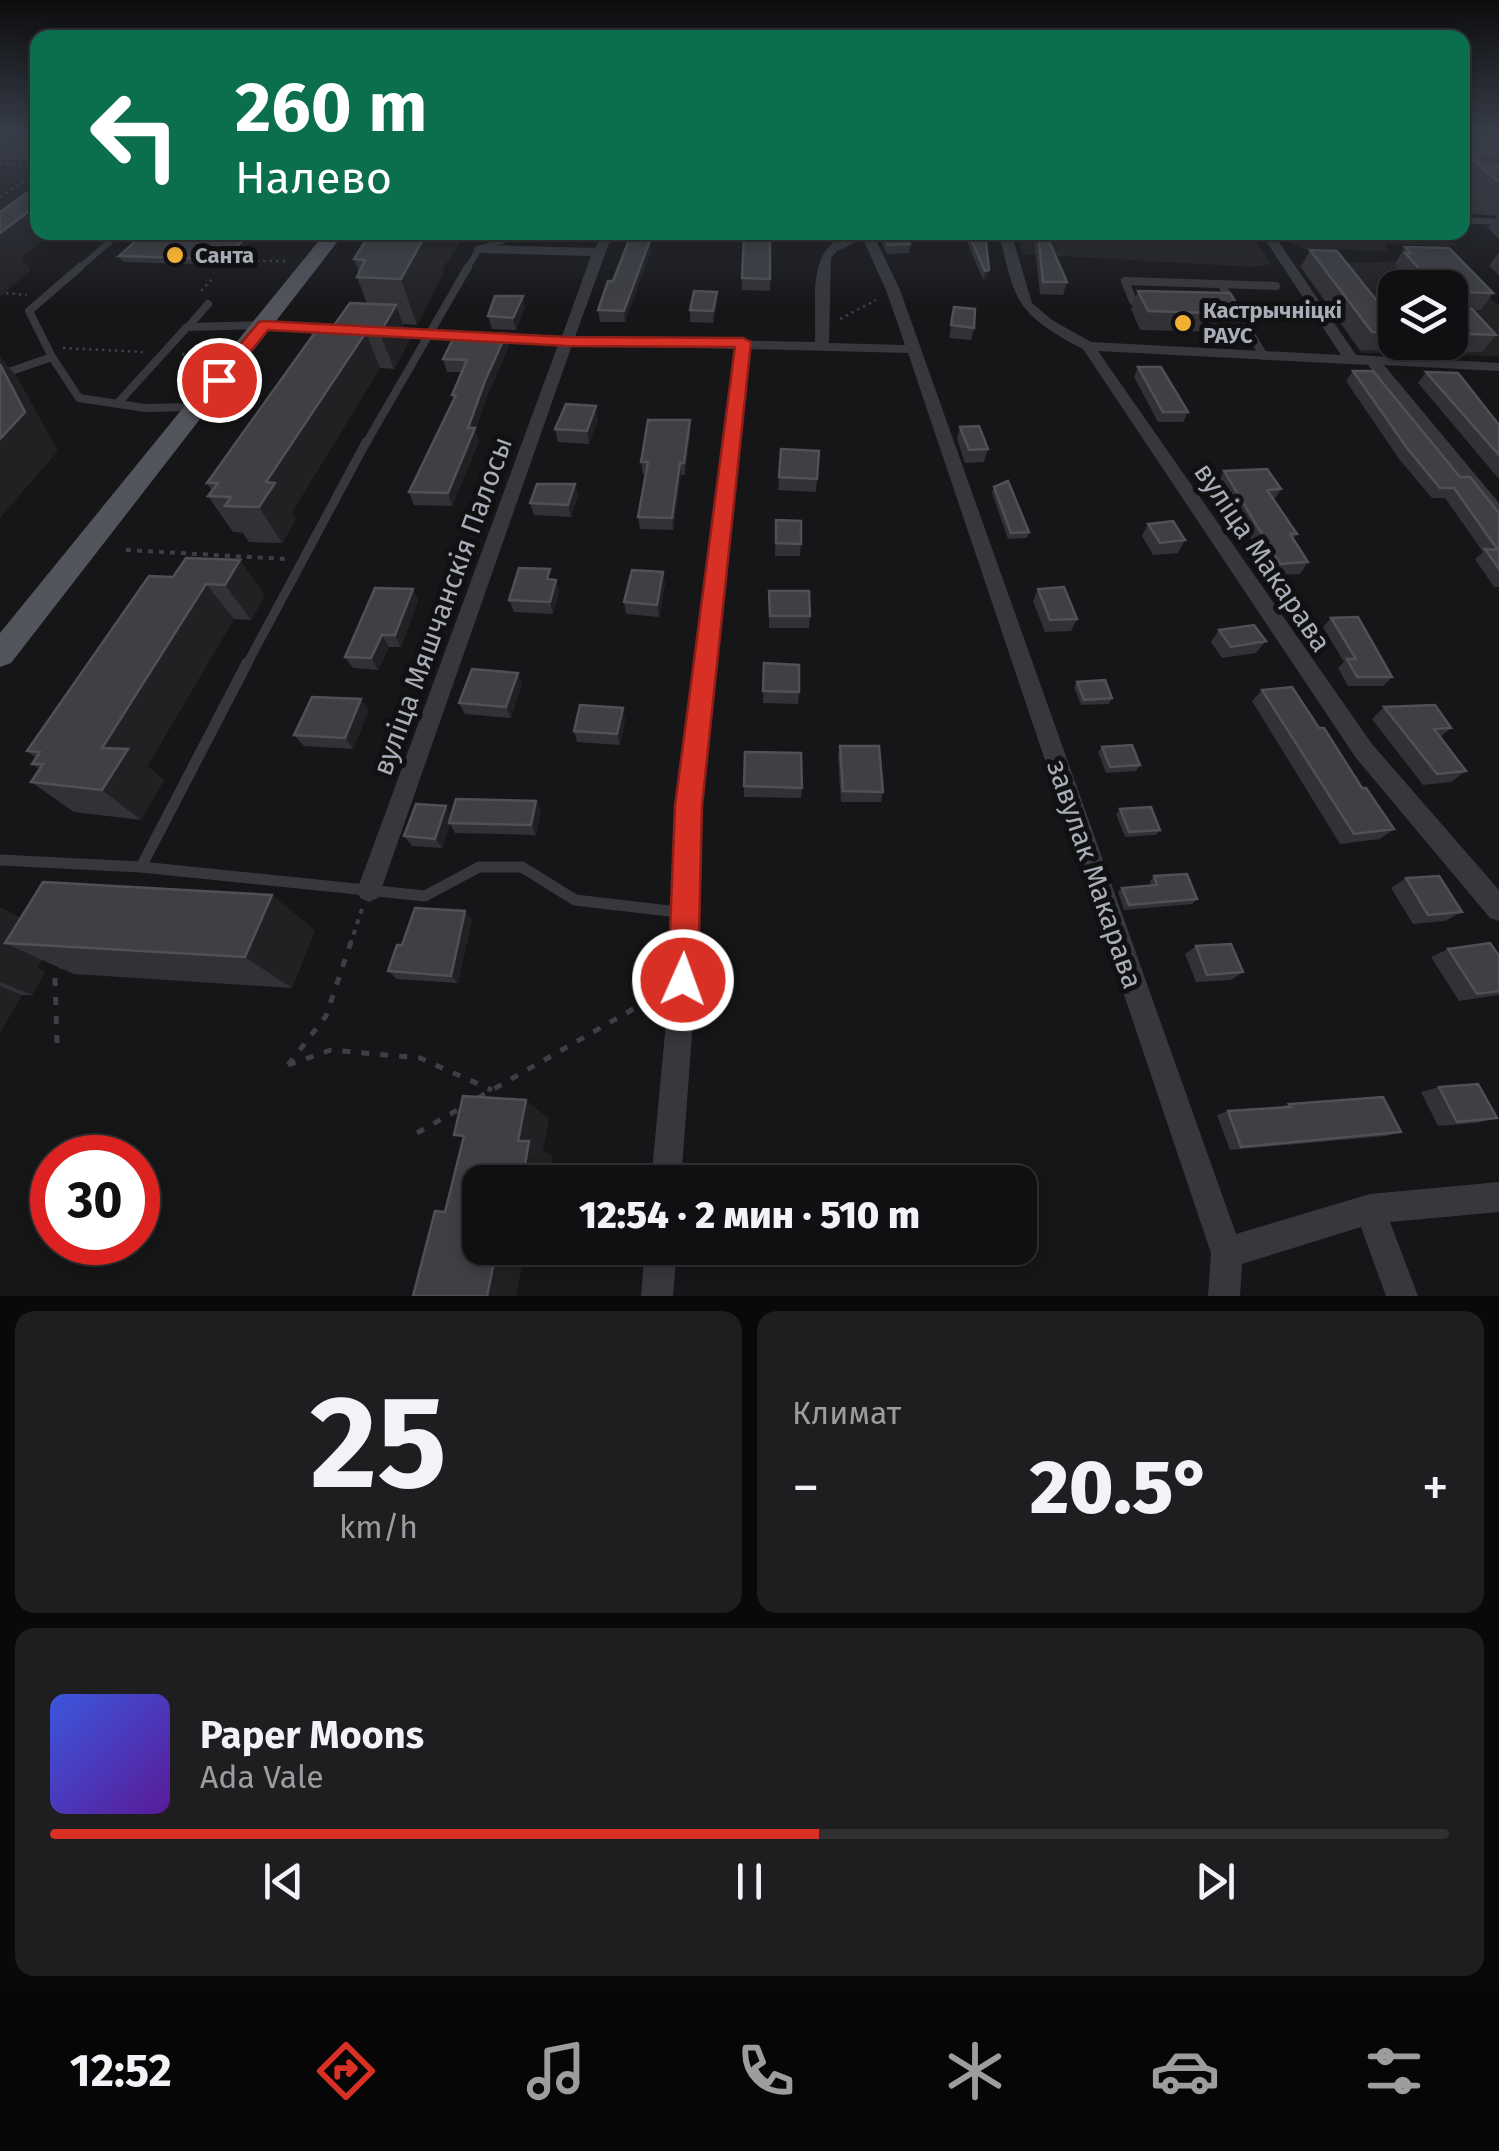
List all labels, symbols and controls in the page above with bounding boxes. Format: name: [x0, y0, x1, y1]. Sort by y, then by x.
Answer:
text: 260 m: [235, 66, 427, 150]
icon: left: [70, 70, 200, 200]
text: Налево: [235, 151, 392, 205]
place label: Санта: [195, 242, 254, 269]
marker: Санта: [164, 244, 186, 266]
map controls: [1378, 270, 1468, 360]
button: layers: [1378, 270, 1468, 360]
place label: Кастрычніцкі РАУС: [1203, 297, 1342, 349]
marker: Кастрычніцкі РАУС: [1172, 312, 1194, 334]
pin: [177, 338, 262, 423]
icon: arrive: [192, 353, 247, 408]
street label: вуліца Мяшчанскія Палосы: [366, 432, 519, 780]
street label: вуліца Макарава: [1187, 457, 1338, 658]
street label: завулак Макарава: [1040, 755, 1149, 993]
position arrow: [631, 928, 735, 1032]
speed limit sign: 30: [30, 1135, 160, 1265]
text: 12:54 · 2 мин · 510 m: [579, 1192, 920, 1238]
text: 25: [310, 1365, 447, 1521]
text: Климат: [792, 1394, 901, 1432]
text: 20.5°: [1030, 1443, 1211, 1533]
text: −: [792, 1455, 820, 1521]
text: +: [1422, 1455, 1449, 1521]
text: km/h: [339, 1508, 418, 1546]
text: Paper Moons: [200, 1712, 424, 1758]
text: Ada Vale: [200, 1758, 324, 1796]
icon: previous: [256, 1854, 311, 1909]
icon: pause: [722, 1854, 777, 1909]
icon: next: [1188, 1854, 1243, 1909]
icon: directions: [311, 2036, 381, 2106]
icon: music: [521, 2036, 591, 2106]
icon: phone: [731, 2036, 801, 2106]
icon: climate: [940, 2036, 1010, 2106]
icon: car: [1150, 2036, 1220, 2106]
icon: filters: [1359, 2036, 1429, 2106]
text: 12:52: [70, 2044, 172, 2098]

